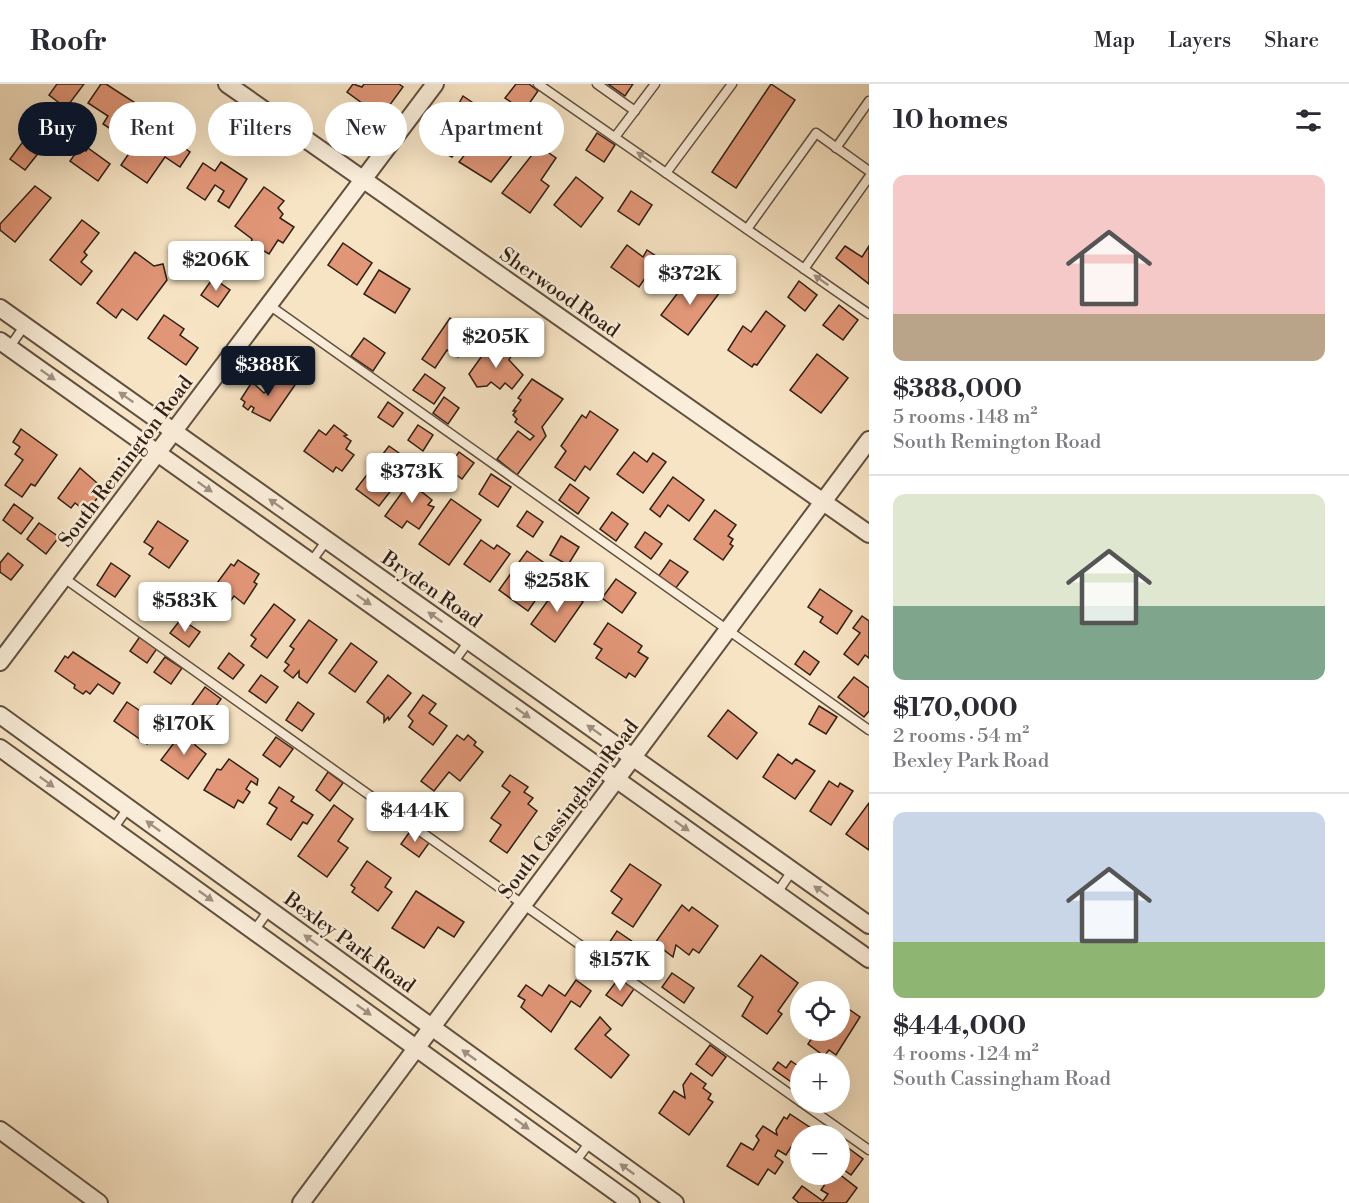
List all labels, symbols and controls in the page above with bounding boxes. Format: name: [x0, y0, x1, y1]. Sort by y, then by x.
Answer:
text: Roofr: [30, 24, 107, 59]
text: Map: [1094, 28, 1135, 54]
text: Layers: [1168, 28, 1231, 54]
text: Share: [1264, 28, 1319, 54]
chip: Buy: [18, 102, 97, 156]
chip: Rent: [109, 102, 196, 156]
chip: Filters: [208, 102, 313, 156]
chip: New: [325, 102, 407, 156]
chip: Apartment: [419, 102, 564, 156]
text: 10 homes: [893, 104, 1008, 136]
icon: filters: [1292, 104, 1325, 137]
one-way arrow: [636, 151, 652, 163]
icon: home: [1055, 214, 1163, 322]
pin: $206K: [174, 241, 258, 292]
street label: Sherwood Road: [494, 243, 625, 344]
text: $206K: [182, 248, 250, 273]
pin: $372K: [648, 255, 732, 306]
text: $372K: [658, 262, 722, 287]
one-way arrow: [813, 275, 829, 286]
pin: $205K: [454, 318, 538, 369]
text: $205K: [462, 325, 530, 350]
pin: $388K: [226, 346, 310, 397]
text: $388K: [235, 353, 301, 378]
one-way arrow: [39, 369, 55, 381]
street label: South Remington Road: [54, 371, 199, 553]
text: $388,000: [893, 373, 1022, 405]
one-way arrow: [119, 391, 135, 403]
text: 5 rooms · 148 m²: [893, 405, 1037, 430]
text: South Remington Road: [893, 430, 1101, 455]
pin: $373K: [370, 453, 454, 504]
text: $373K: [380, 460, 444, 485]
one-way arrow: [197, 481, 213, 492]
one-way arrow: [268, 499, 284, 510]
icon: home: [1055, 533, 1163, 641]
street label: Bryden Road: [375, 546, 487, 634]
pin: $258K: [515, 562, 599, 613]
text: $258K: [524, 569, 590, 594]
pin: $583K: [143, 582, 227, 633]
text: $583K: [152, 589, 218, 614]
one-way arrow: [356, 594, 372, 605]
one-way arrow: [427, 612, 443, 623]
text: $170,000: [893, 692, 1018, 724]
pin: $170K: [142, 705, 226, 756]
one-way arrow: [515, 706, 531, 718]
text: $170K: [153, 712, 215, 737]
street label: South Cassingham Road: [494, 715, 645, 904]
one-way arrow: [586, 724, 602, 736]
text: 2 rooms · 54 m²: [893, 724, 1029, 749]
text: Bexley Park Road: [893, 749, 1049, 774]
one-way arrow: [39, 776, 55, 788]
pin: $444K: [373, 792, 457, 843]
text: $444K: [381, 799, 449, 824]
one-way arrow: [674, 819, 689, 831]
one-way arrow: [146, 820, 162, 832]
icon: home: [1055, 851, 1163, 959]
one-way arrow: [814, 885, 830, 897]
street label: Bexley Park Road: [278, 887, 420, 1000]
one-way arrow: [197, 890, 213, 902]
one-way arrow: [304, 935, 319, 947]
pin: $157K: [578, 941, 662, 992]
text: $157K: [589, 948, 651, 973]
map controls: [790, 981, 850, 1185]
button: locate: [790, 981, 850, 1041]
one-way arrow: [355, 1004, 371, 1016]
text: $444,000: [893, 1010, 1026, 1042]
text: 4 rooms · 124 m²: [893, 1042, 1039, 1067]
one-way arrow: [462, 1049, 477, 1061]
button: +: [790, 1053, 850, 1113]
text: South Cassingham Road: [893, 1067, 1111, 1092]
one-way arrow: [513, 1118, 529, 1130]
button: −: [790, 1125, 850, 1185]
one-way arrow: [620, 1163, 636, 1175]

